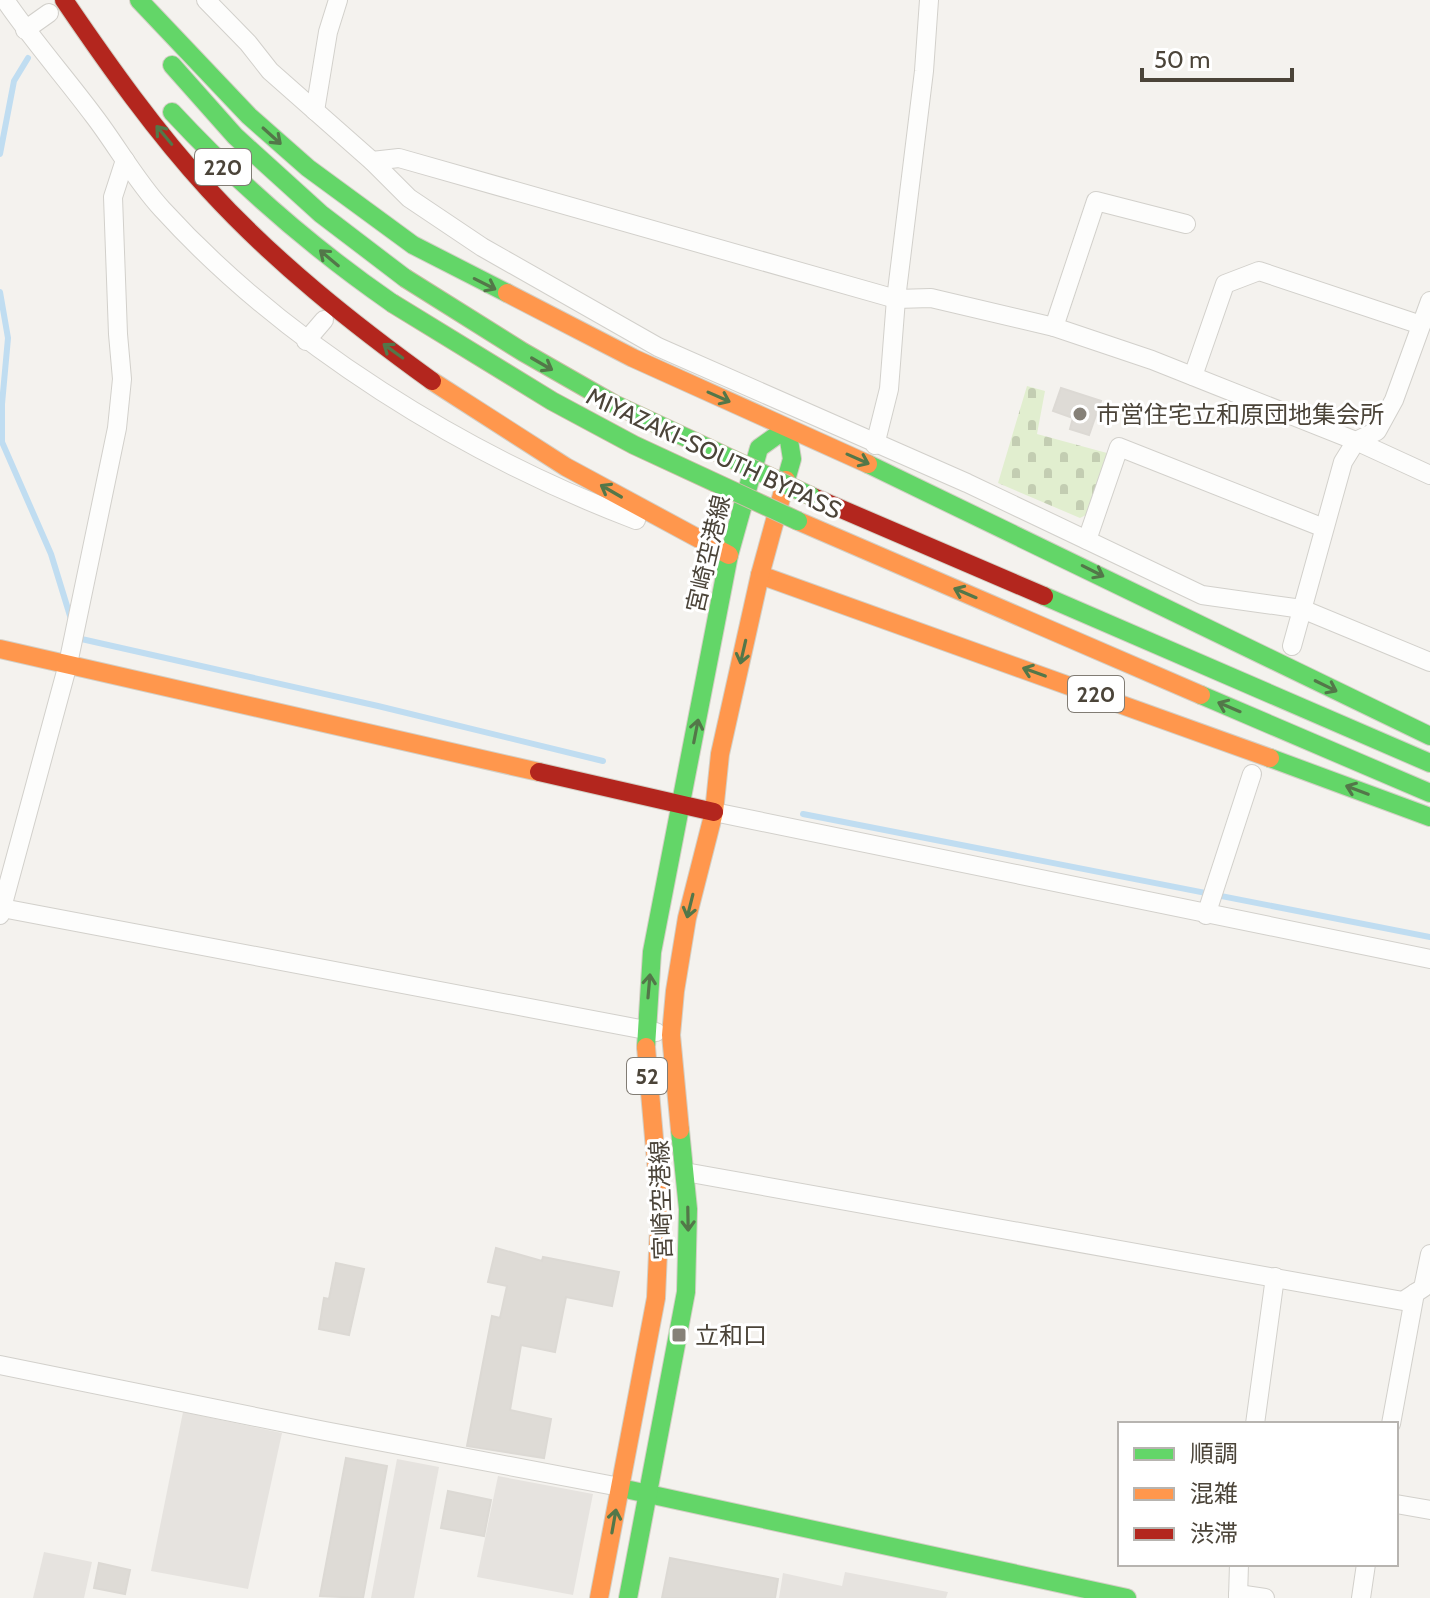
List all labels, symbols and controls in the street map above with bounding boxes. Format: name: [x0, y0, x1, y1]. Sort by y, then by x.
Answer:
scale bar: [1142, 32, 1292, 82]
text: 50 m: [1154, 45, 1210, 74]
one-way arrow: [155, 125, 173, 145]
one-way arrow: [261, 127, 281, 145]
road number: 220: [195, 149, 251, 185]
one-way arrow: [319, 249, 340, 267]
one-way arrow: [472, 276, 496, 292]
one-way arrow: [383, 342, 404, 359]
one-way arrow: [530, 356, 553, 372]
street label: MIYAZAKI-SOUTH BYPASS: [582, 381, 846, 525]
one-way arrow: [706, 390, 730, 405]
place label: 市営住宅立和原団地集会所: [1096, 400, 1384, 429]
marker: 市営住宅立和原団地集会所: [1071, 405, 1089, 423]
one-way arrow: [846, 452, 870, 467]
one-way arrow: [600, 483, 623, 499]
street label: 宮崎空港線: [680, 492, 736, 616]
one-way arrow: [1080, 564, 1104, 580]
one-way arrow: [953, 585, 977, 600]
one-way arrow: [735, 638, 750, 664]
one-way arrow: [1022, 663, 1047, 678]
road number: 220: [1068, 676, 1124, 712]
one-way arrow: [1313, 679, 1337, 694]
one-way arrow: [1218, 699, 1242, 714]
one-way arrow: [689, 719, 704, 744]
one-way arrow: [1345, 782, 1370, 796]
one-way arrow: [682, 892, 697, 918]
one-way arrow: [641, 973, 656, 1000]
road number: 52: [627, 1058, 667, 1094]
street label: 宮崎空港線: [644, 1140, 678, 1260]
one-way arrow: [681, 1205, 696, 1232]
place label: 立和口: [695, 1321, 767, 1350]
marker: 立和口: [670, 1326, 688, 1344]
legend: [1118, 1422, 1398, 1566]
text: 順調: [1190, 1439, 1238, 1468]
text: 混雑: [1190, 1479, 1238, 1508]
one-way arrow: [607, 1509, 622, 1535]
text: 渋滞: [1190, 1519, 1238, 1548]

